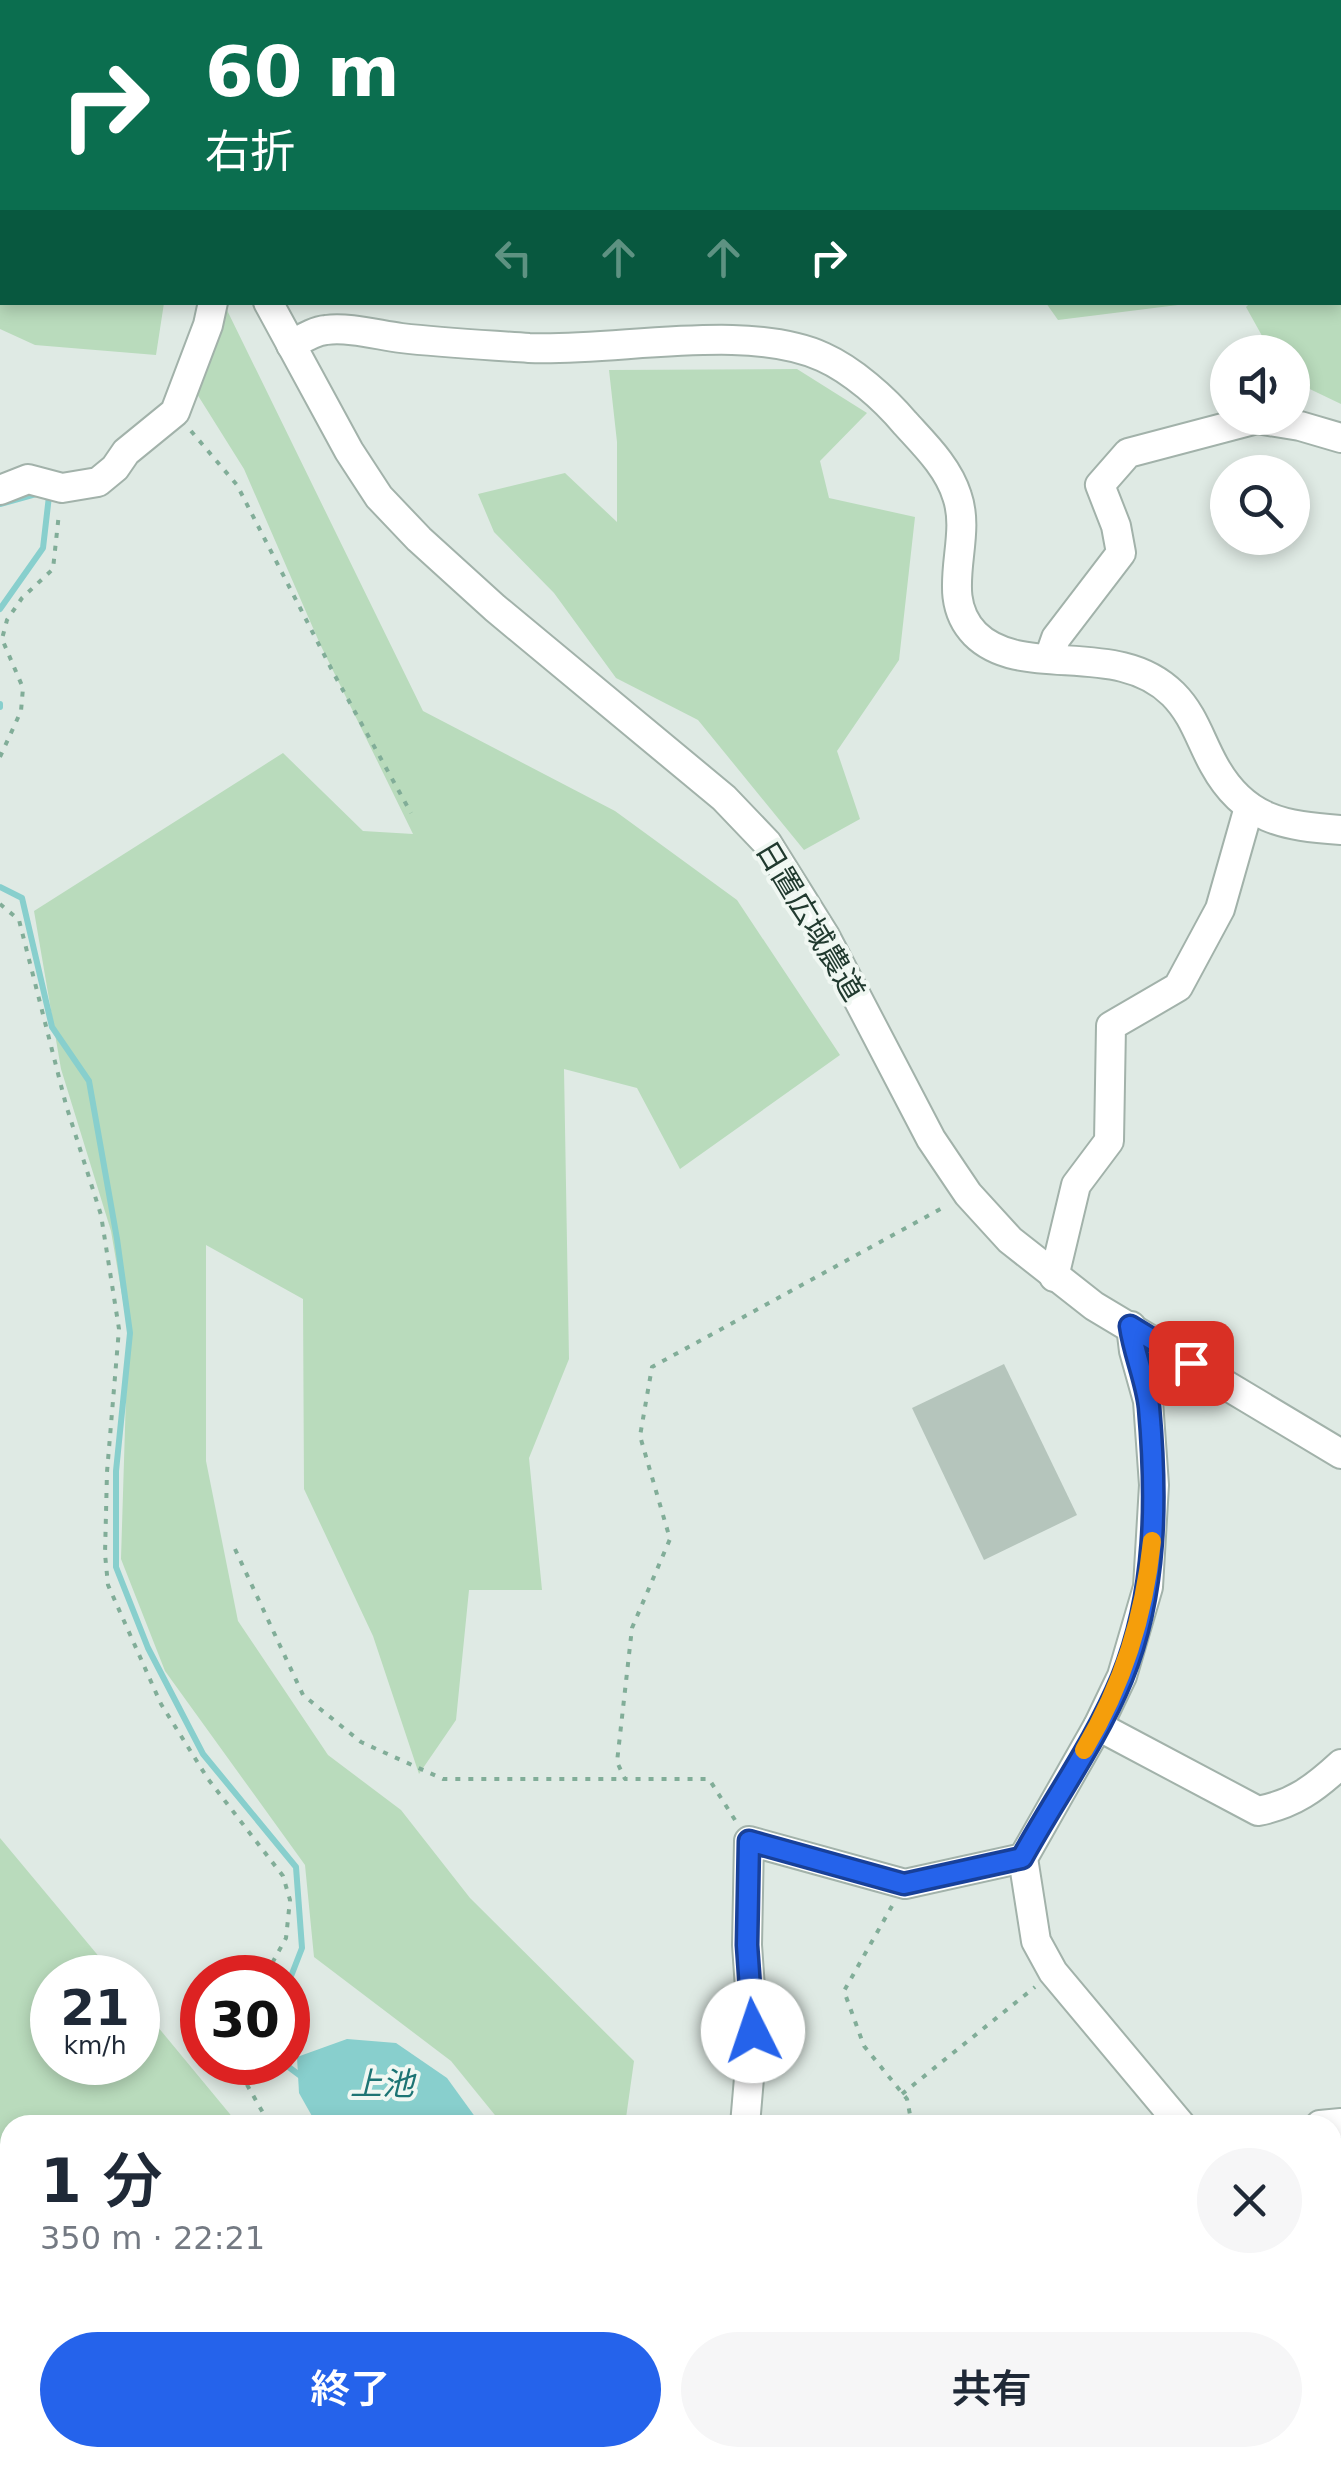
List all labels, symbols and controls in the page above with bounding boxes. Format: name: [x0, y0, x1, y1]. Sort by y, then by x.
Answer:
text: 60 m: [205, 31, 400, 113]
icon: right: [40, 40, 170, 170]
text: 右折: [205, 125, 295, 178]
icon: left: [486, 230, 541, 285]
icon: ahead: [591, 230, 646, 285]
icon: ahead: [696, 230, 751, 285]
icon: right: [801, 230, 856, 285]
map controls: [1210, 335, 1310, 555]
button: sound: [1210, 335, 1310, 435]
button: search: [1210, 455, 1310, 555]
street label: 日置広域農道: [749, 835, 872, 1007]
pin: [1149, 1321, 1234, 1406]
icon: arrive: [1164, 1336, 1219, 1391]
speed limit sign: 30: [180, 1955, 310, 2085]
text: 21: [60, 1979, 130, 2037]
position arrow: [701, 1979, 805, 2083]
text: km/h: [63, 2031, 127, 2060]
water label: 上池: [350, 2065, 417, 2103]
text: 1 分: [40, 2146, 163, 2216]
button: close: [1197, 2148, 1302, 2253]
text: 350 m · 22:21: [40, 2219, 265, 2257]
button: 終了: [40, 2332, 661, 2447]
button: 共有: [681, 2332, 1302, 2447]

